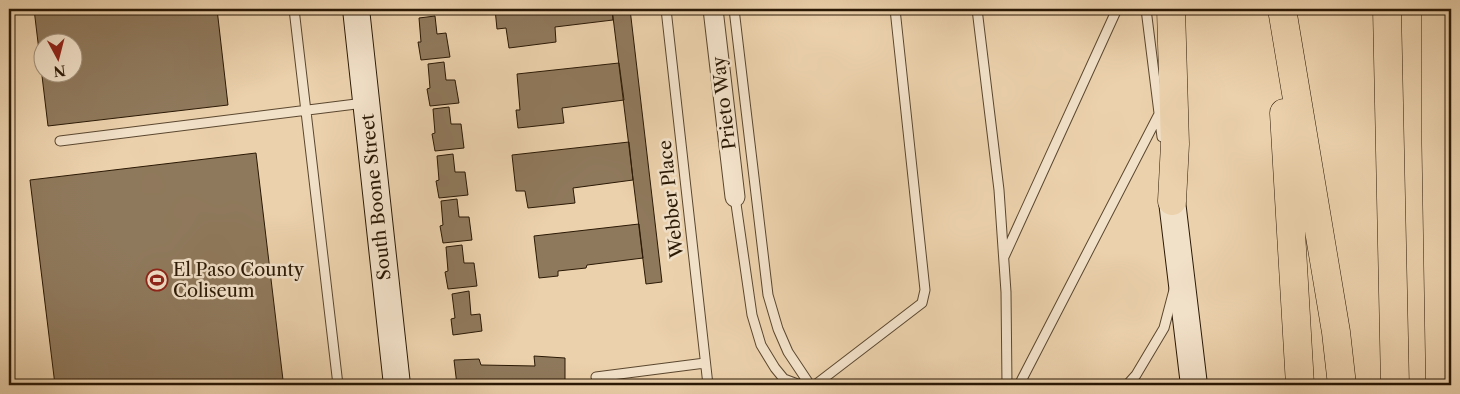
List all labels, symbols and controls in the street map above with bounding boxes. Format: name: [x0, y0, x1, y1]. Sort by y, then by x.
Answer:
north arrow: [32, 32, 82, 82]
street label: Prieto Way: [707, 54, 741, 151]
text: N: [52, 61, 67, 81]
street label: South Boone Street: [356, 112, 396, 281]
street label: Webber Place: [654, 139, 688, 260]
place label: El Paso County Coliseum: [173, 259, 305, 302]
sports icon: El Paso County Coliseum: [145, 268, 169, 292]

